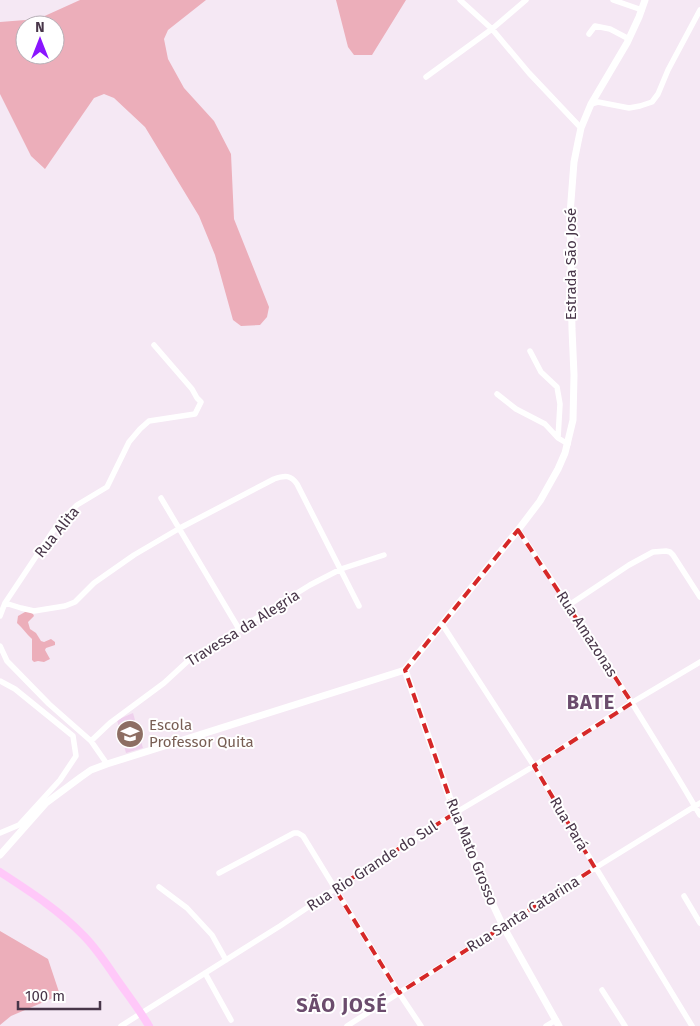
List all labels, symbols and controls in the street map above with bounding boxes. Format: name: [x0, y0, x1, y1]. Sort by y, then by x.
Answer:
north arrow: [15, 15, 65, 65]
text: N: [35, 19, 45, 36]
street label: Estrada São José: [562, 208, 580, 320]
street label: Rua Alita: [31, 503, 83, 561]
street label: Travessa da Alegria: [183, 586, 303, 670]
street label: Rua Amazonas: [553, 588, 621, 680]
district label: BATE: [567, 690, 615, 714]
place label: Escola Professor Quita: [149, 716, 254, 751]
school or university icon: Escola Professor Quita: [115, 719, 145, 749]
street label: Rua Pará: [546, 794, 592, 854]
street label: Rua Mato Grosso: [442, 796, 502, 908]
street label: Rua Rio Grande do Sul: [303, 817, 441, 915]
street label: Rua Santa Catarina: [463, 872, 583, 956]
scale bar: [18, 978, 100, 1010]
text: 100 m: [25, 987, 65, 1005]
district label: SÃO JOSÉ: [296, 992, 388, 1017]

